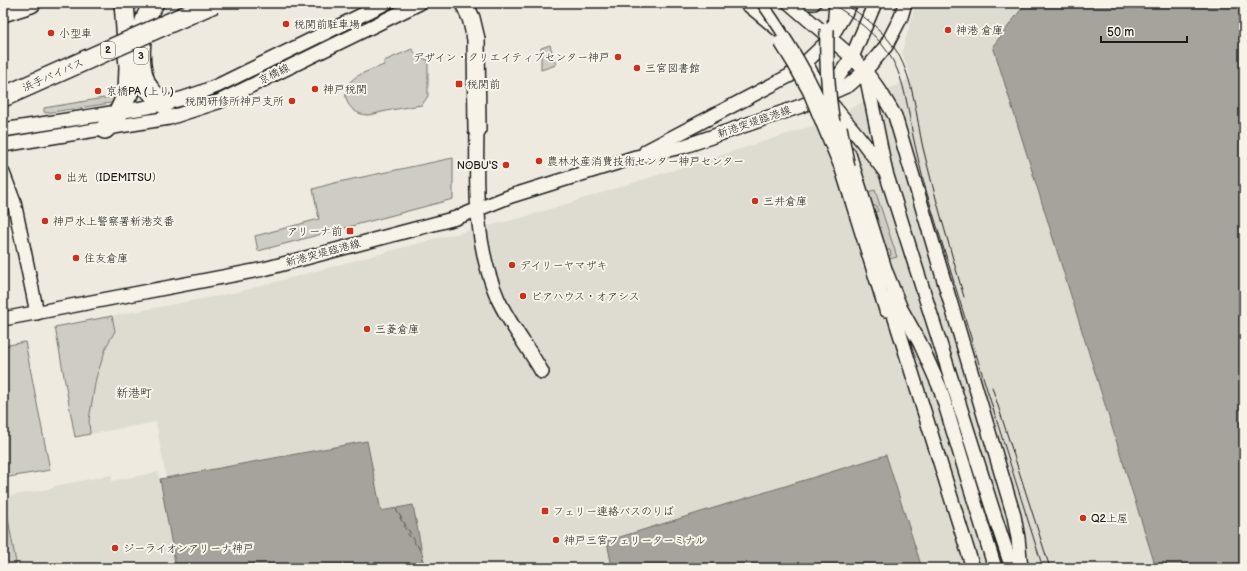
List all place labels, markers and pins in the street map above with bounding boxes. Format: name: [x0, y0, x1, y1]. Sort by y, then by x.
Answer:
place label: 税関前駐車場: [294, 18, 360, 31]
marker: 税関前駐車場: [281, 19, 291, 29]
place label: 神港 倉庫: [956, 24, 1003, 37]
marker: 神港 倉庫: [943, 25, 953, 35]
place label: 小型車: [59, 27, 92, 40]
marker: 小型車: [46, 28, 56, 38]
place label: デザイン・クリエイティブセンター神戸: [413, 51, 610, 64]
marker: デザイン・クリエイティブセンター神戸: [613, 52, 623, 62]
place label: 三宮図書館: [645, 62, 700, 75]
marker: 三宮図書館: [632, 63, 642, 73]
place label: 税関前: [467, 78, 500, 91]
marker: 税関前: [454, 79, 464, 89]
place label: 神戸税関: [323, 83, 367, 96]
marker: 神戸税関: [310, 84, 320, 94]
place label: 京橋PA (上り): [106, 85, 174, 98]
marker: 京橋PA (上り): [93, 86, 103, 96]
place label: 税関研修所神戸支所: [185, 95, 284, 108]
marker: 税関研修所神戸支所: [287, 96, 297, 106]
place label: 農林水産消費技術センター神戸センター: [547, 155, 744, 168]
marker: 農林水産消費技術センター神戸センター: [534, 156, 544, 166]
place label: NOBU'S: [457, 159, 498, 172]
marker: NOBU'S: [501, 160, 511, 170]
place label: 出光（IDEMITSU）: [66, 171, 163, 184]
marker: 出光（IDEMITSU）: [53, 172, 63, 182]
place label: 三井倉庫: [763, 195, 807, 208]
marker: 三井倉庫: [750, 196, 760, 206]
place label: 神戸水上警察署新港交番: [53, 215, 174, 228]
marker: 神戸水上警察署新港交番: [40, 216, 50, 226]
place label: アリーナ前: [287, 225, 342, 238]
marker: アリーナ前: [345, 226, 355, 236]
place label: 住友倉庫: [84, 252, 128, 265]
marker: 住友倉庫: [71, 253, 81, 263]
place label: デイリーヤマザキ: [520, 259, 608, 272]
marker: デイリーヤマザキ: [507, 260, 517, 270]
place label: ピアハウス・オアシス: [531, 290, 640, 303]
marker: ピアハウス・オアシス: [518, 291, 528, 301]
place label: 三菱倉庫: [375, 323, 419, 336]
marker: 三菱倉庫: [362, 324, 372, 334]
place label: フェリー連絡バスのりば: [553, 505, 674, 518]
marker: フェリー連絡バスのりば: [540, 506, 550, 516]
place label: Q2上屋: [1091, 512, 1128, 525]
marker: Q2上屋: [1078, 513, 1088, 523]
place label: 神戸三宮フェリーターミナル: [564, 534, 706, 547]
marker: 神戸三宮フェリーターミナル: [551, 535, 561, 545]
place label: ジーライオンアリーナ神戸: [123, 542, 254, 555]
marker: ジーライオンアリーナ神戸: [110, 543, 120, 553]

